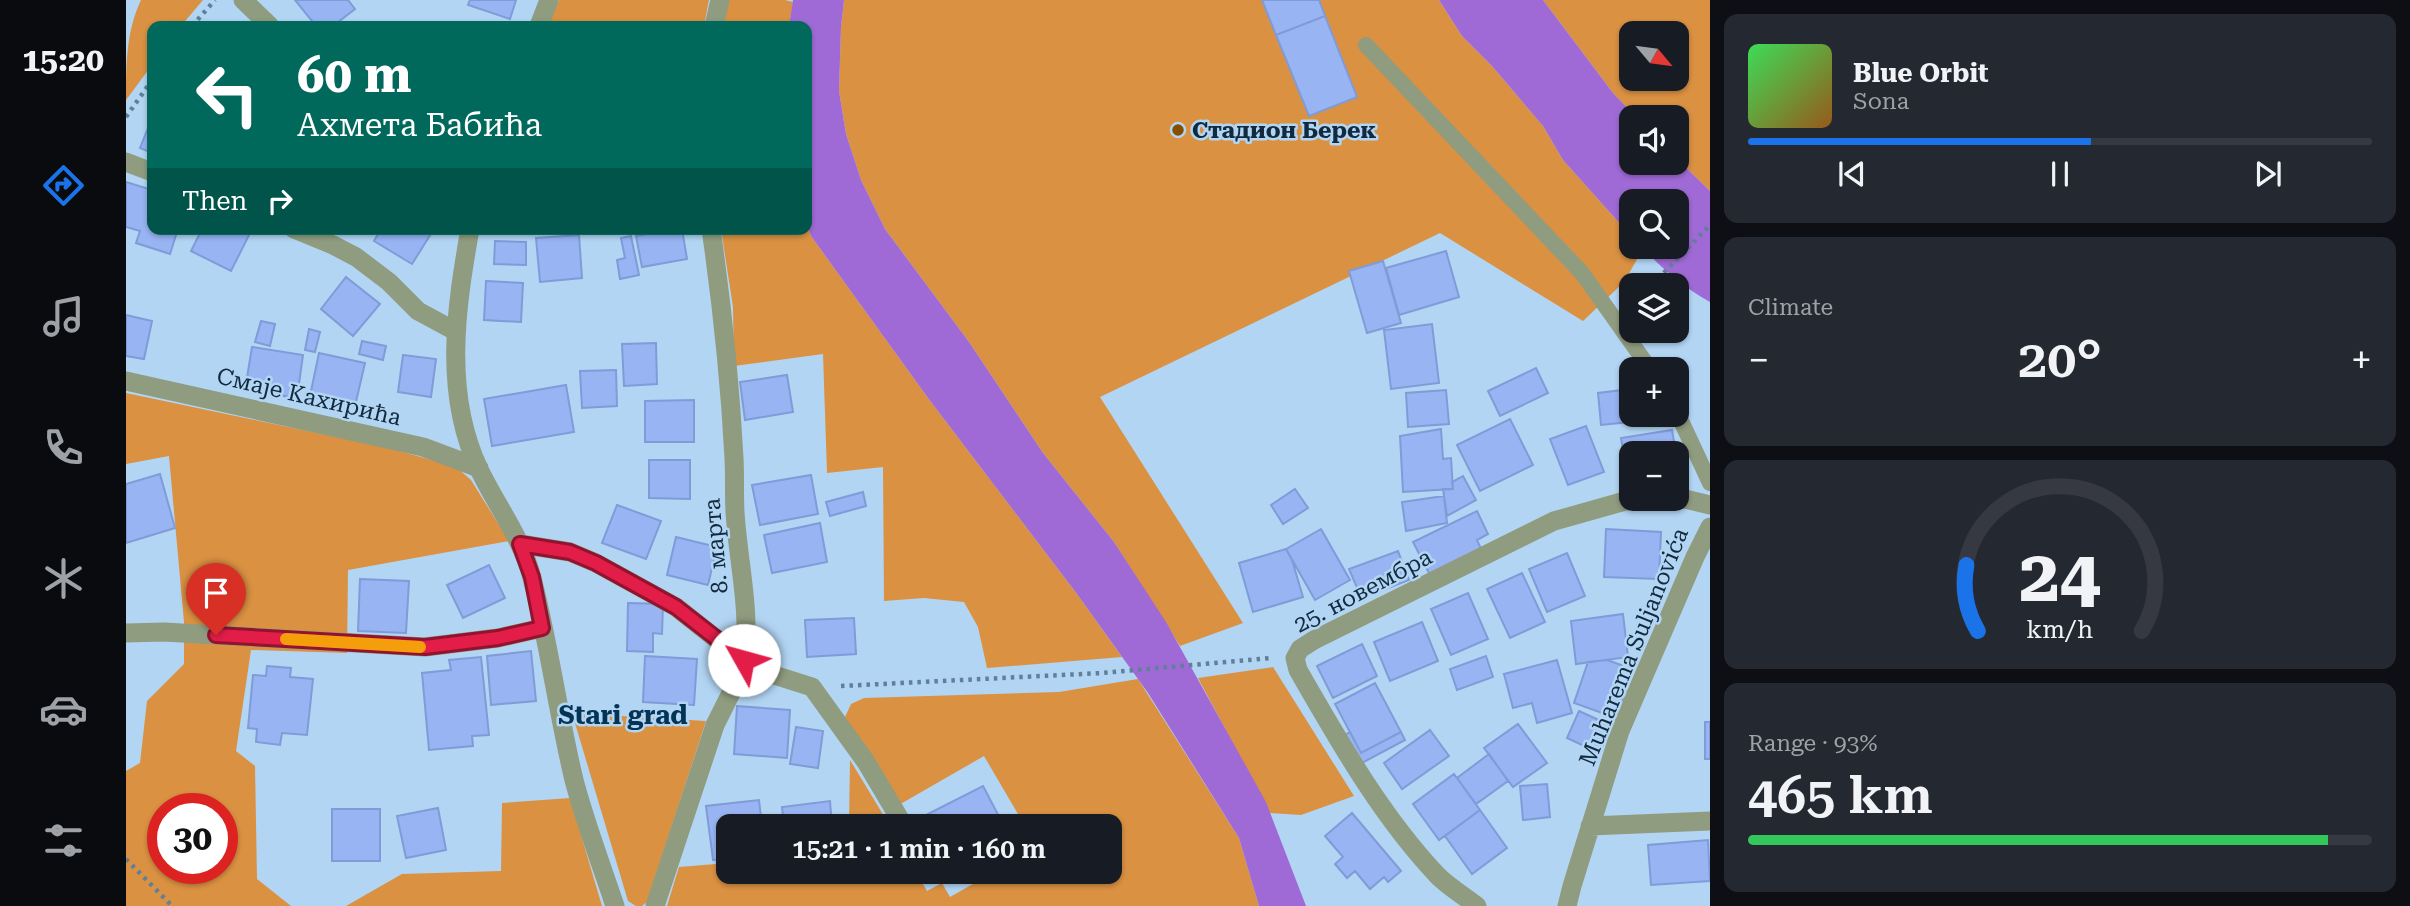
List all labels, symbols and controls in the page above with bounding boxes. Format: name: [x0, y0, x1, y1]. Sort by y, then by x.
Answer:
north arrow: [1619, 21, 1689, 91]
map controls: [1619, 21, 1689, 511]
text: 15:20: [22, 41, 104, 79]
text: 60 m: [297, 47, 412, 104]
icon: left: [182, 49, 273, 140]
text: Blue Orbit: [1853, 58, 1989, 88]
text: Sona: [1853, 88, 1909, 115]
button: sound: [1619, 105, 1689, 175]
text: Ахмета Бабића: [297, 106, 542, 144]
place label: Стадион Берек: [1192, 117, 1376, 144]
marker: Стадион Берек: [1170, 122, 1186, 138]
icon: previous: [1833, 155, 1871, 193]
icon: pause: [2041, 155, 2079, 193]
icon: next: [2249, 155, 2287, 193]
icon: directions: [39, 161, 88, 210]
icon: right: [261, 182, 299, 220]
text: Then: [182, 186, 247, 216]
button: search: [1619, 189, 1689, 259]
button: layers: [1619, 273, 1689, 343]
icon: music: [39, 292, 88, 341]
text: Climate: [1748, 294, 1833, 321]
text: 20°: [2018, 329, 2102, 390]
text: −: [1748, 338, 1769, 382]
text: +: [2351, 338, 2372, 382]
button: +: [1619, 357, 1689, 427]
street label: Смaје Кахирића: [214, 363, 404, 431]
icon: phone: [39, 423, 88, 472]
button: −: [1619, 441, 1689, 511]
street label: 8. марта: [698, 497, 734, 595]
street label: Muharema Suljanovića: [1574, 524, 1694, 770]
text: 24: [2019, 534, 2101, 619]
street label: 25. новембра: [1289, 543, 1437, 639]
icon: climate: [39, 554, 88, 603]
pin: [186, 563, 246, 635]
icon: arrive: [197, 574, 235, 612]
text: km/h: [2027, 614, 2093, 643]
position arrow: [707, 623, 781, 697]
icon: car: [39, 685, 88, 734]
district label: Stari grad: [558, 700, 688, 730]
text: Range · 93%: [1748, 730, 1877, 757]
text: 465 km: [1748, 765, 1933, 826]
speed limit sign: 30: [147, 793, 238, 884]
icon: filters: [39, 816, 88, 865]
text: 15:21 · 1 min · 160 m: [792, 834, 1046, 864]

